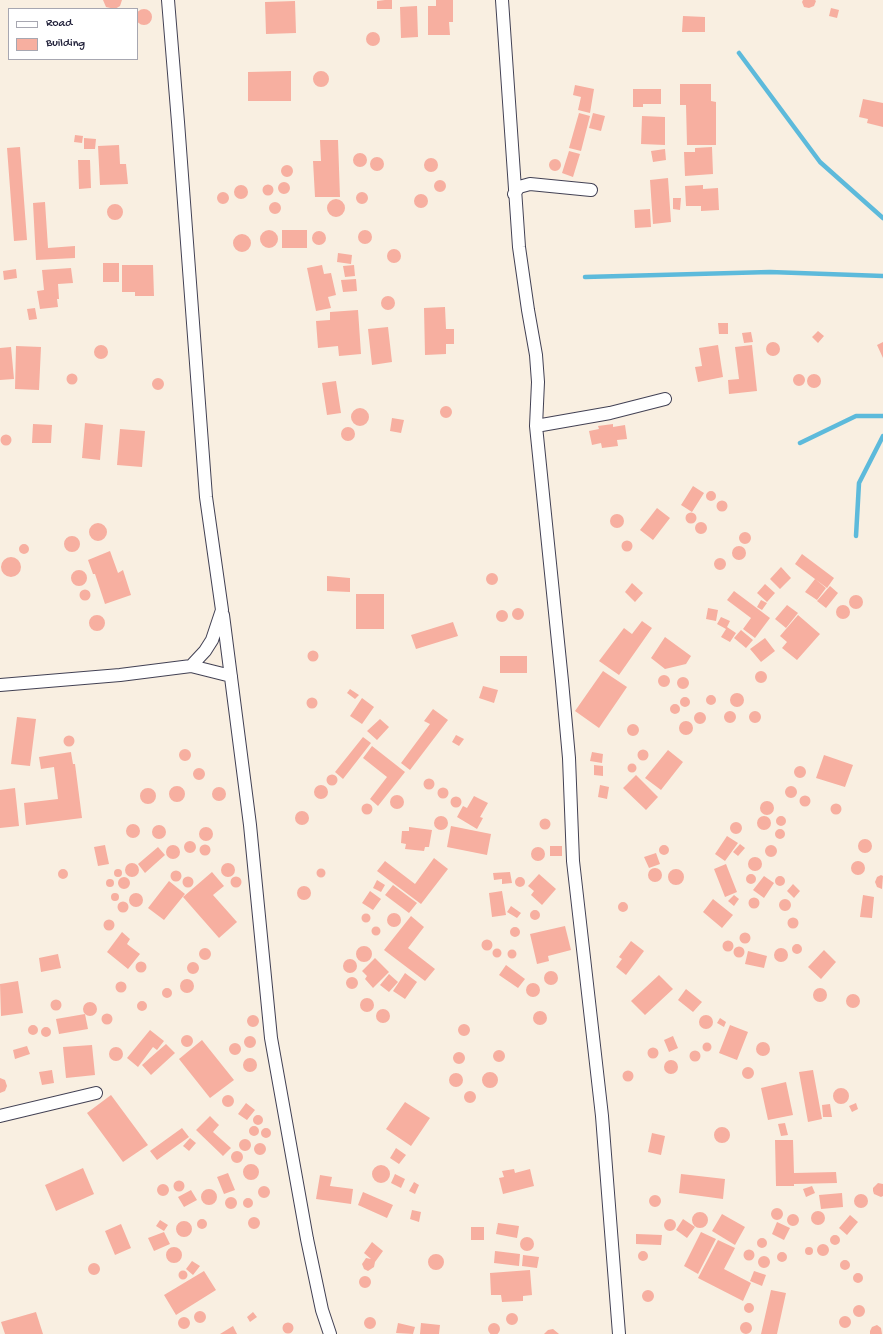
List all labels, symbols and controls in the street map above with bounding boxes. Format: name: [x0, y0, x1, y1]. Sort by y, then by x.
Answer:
legend: [8, 8, 138, 60]
text: Road: [46, 17, 72, 31]
text: Building: [46, 37, 85, 51]

